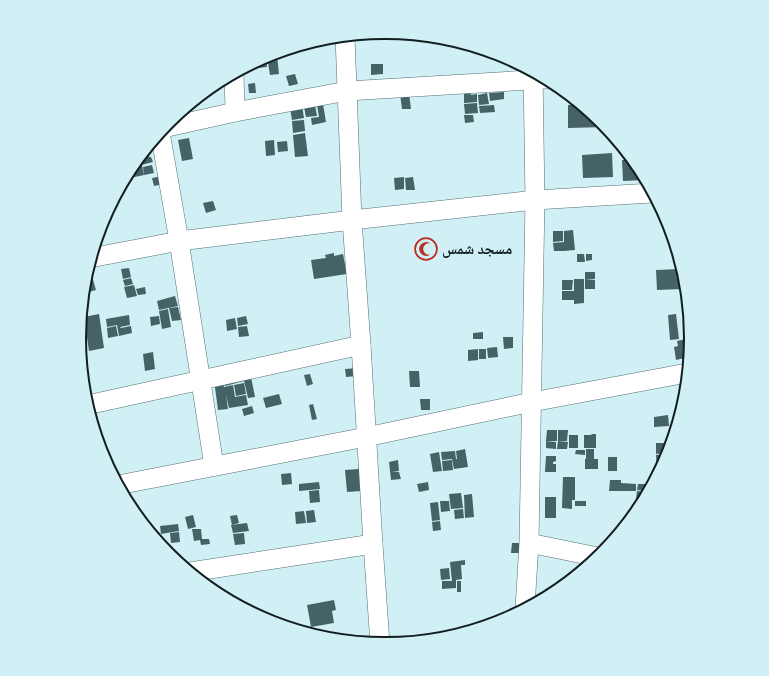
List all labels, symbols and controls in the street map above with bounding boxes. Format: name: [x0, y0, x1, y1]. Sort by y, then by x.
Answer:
mosque icon: مسجد شمس: [413, 236, 439, 262]
place label: مسجد شمس: [442, 240, 512, 258]

